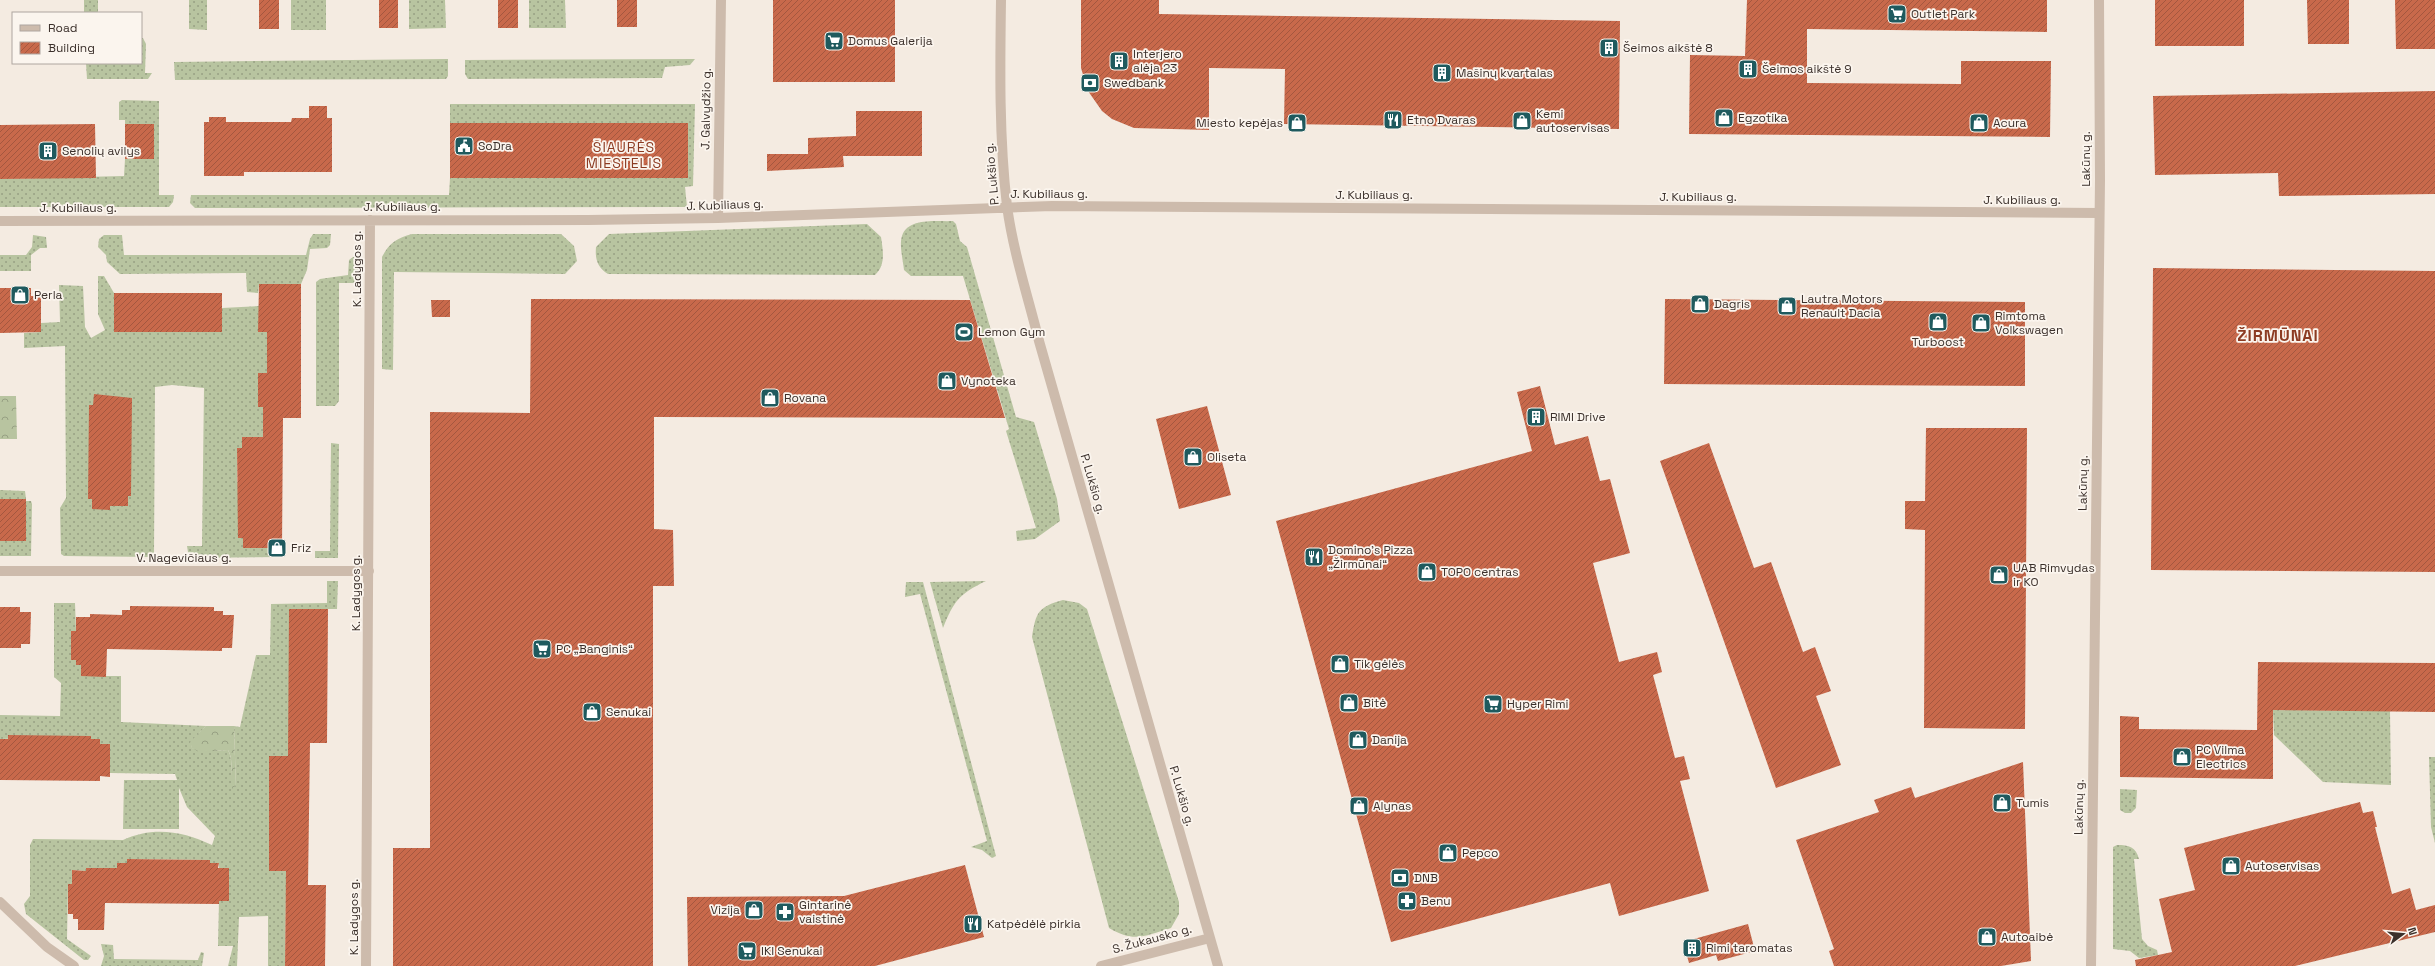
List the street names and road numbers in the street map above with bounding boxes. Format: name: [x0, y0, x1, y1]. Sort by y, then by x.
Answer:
street label: J. Galvydžio g.: [697, 68, 715, 150]
street label: Lakūnų g.: [2078, 131, 2094, 187]
street label: P. Lukšio g.: [981, 142, 1003, 206]
street label: J. Kubiliaus g.: [1010, 186, 1088, 202]
street label: J. Kubiliaus g.: [1335, 187, 1413, 203]
street label: J. Kubiliaus g.: [1659, 189, 1737, 205]
street label: J. Kubiliaus g.: [1983, 192, 2061, 208]
street label: J. Kubiliaus g.: [686, 196, 764, 214]
street label: J. Kubiliaus g.: [363, 199, 441, 215]
street label: J. Kubiliaus g.: [39, 200, 117, 216]
street label: K. Ladygos g.: [349, 231, 365, 307]
street label: P. Lukšio g.: [1077, 452, 1109, 516]
street label: Lakūnų g.: [2075, 455, 2091, 511]
street label: V. Nagevičiaus g.: [136, 550, 232, 566]
street label: K. Ladygos g.: [348, 555, 364, 631]
street label: P. Lukšio g.: [1166, 764, 1198, 828]
street label: Lakūnų g.: [2071, 779, 2087, 835]
street label: K. Ladygos g.: [346, 879, 362, 955]
street label: S. Žukausko g.: [1111, 921, 1193, 957]

